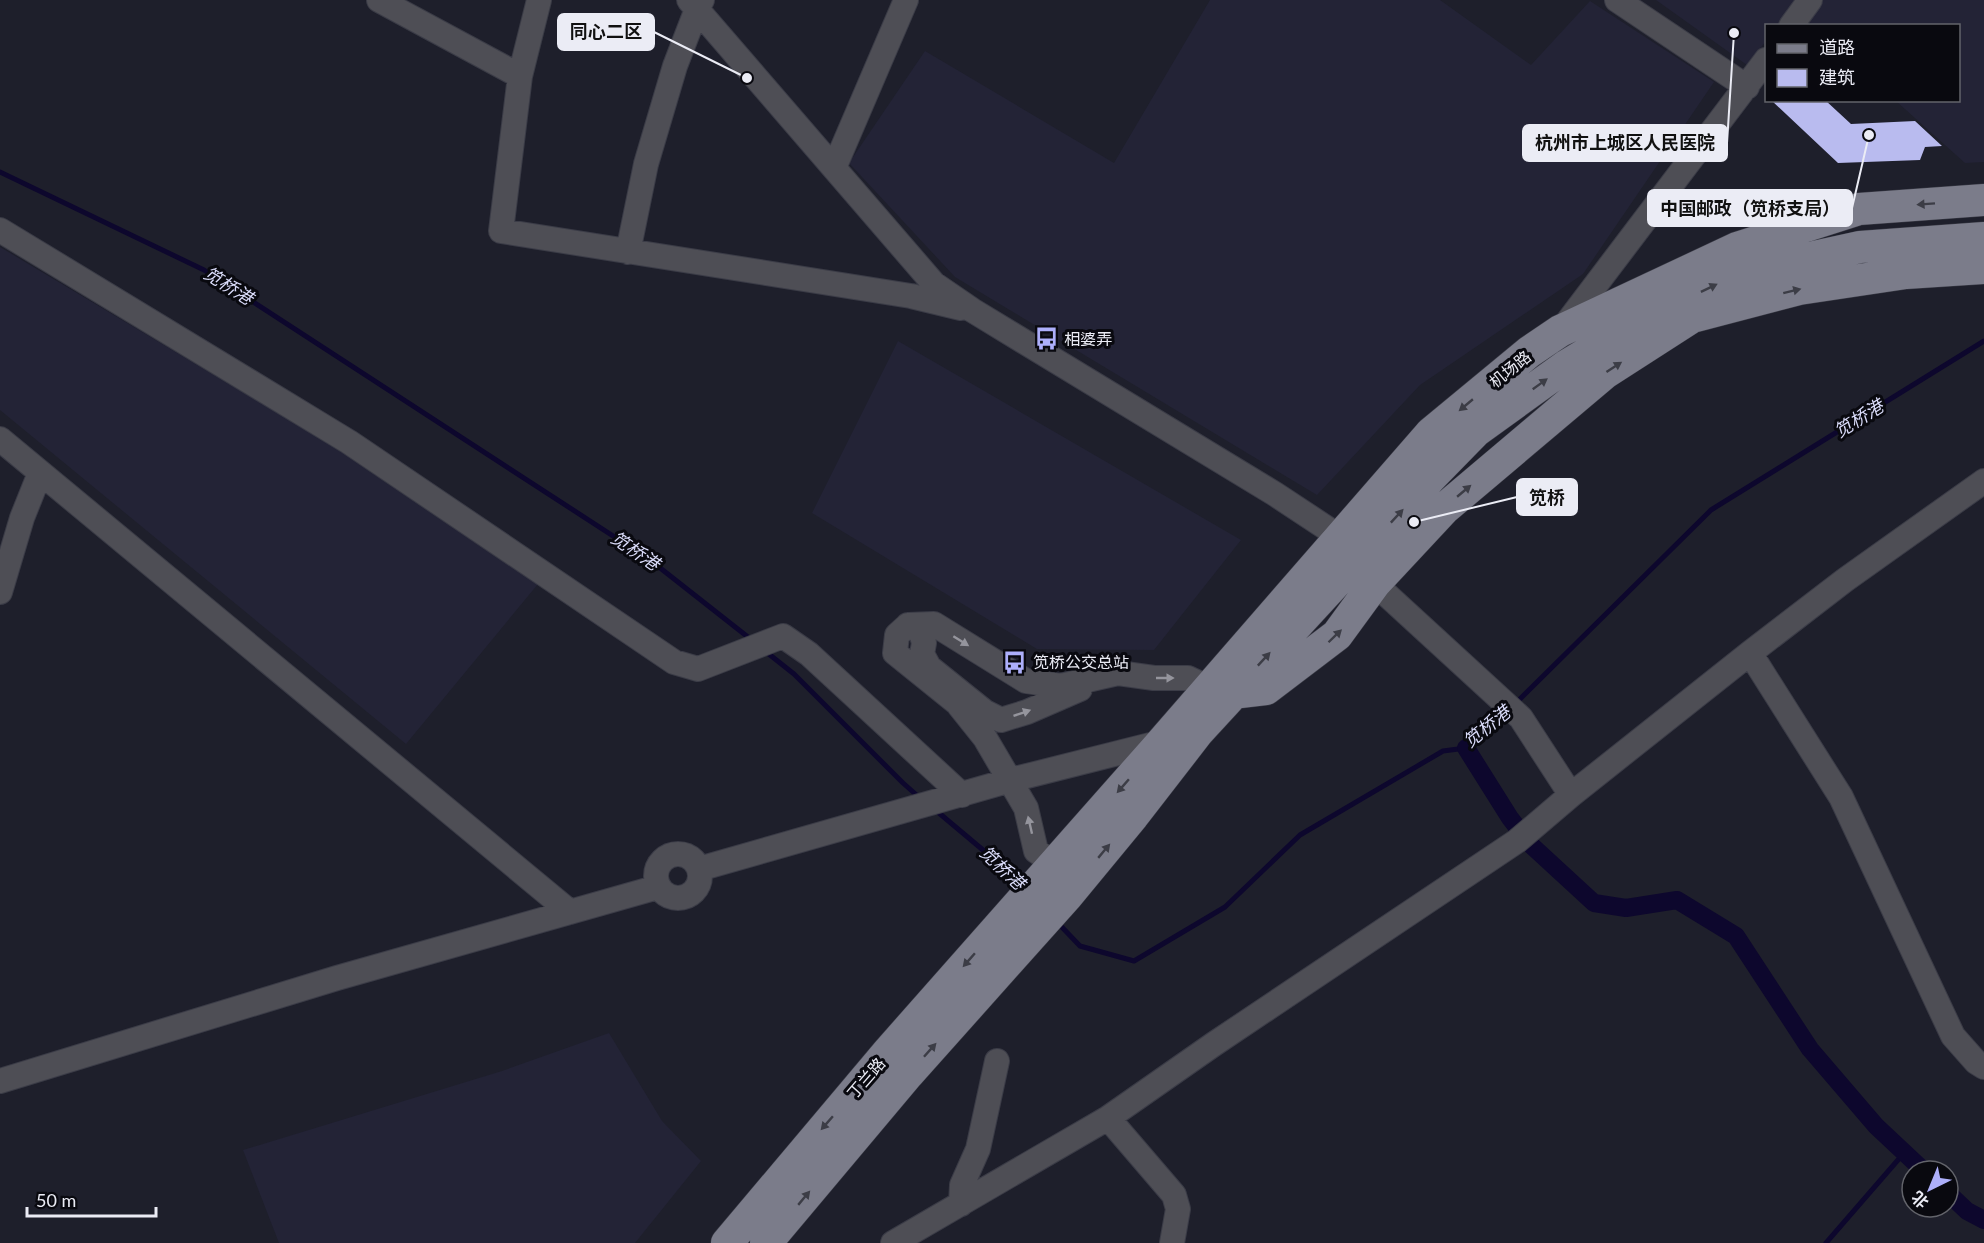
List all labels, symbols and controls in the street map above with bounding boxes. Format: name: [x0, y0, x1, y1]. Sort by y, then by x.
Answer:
callout: 同心二区: [558, 14, 654, 50]
text: 同心二区: [570, 20, 642, 42]
legend: [1765, 24, 1960, 102]
text: 道路: [1819, 36, 1855, 58]
text: 建筑: [1819, 66, 1855, 88]
callout: 杭州市上城区人民医院: [1523, 125, 1727, 161]
text: 杭州市上城区人民医院: [1535, 131, 1715, 153]
callout: 中国邮政（笕桥支局）: [1648, 190, 1852, 226]
text: 中国邮政（笕桥支局）: [1660, 197, 1840, 219]
one-way arrow: [1916, 200, 1935, 209]
water label: 笕桥港: [200, 262, 260, 310]
one-way arrow: [1700, 283, 1717, 292]
one-way arrow: [1783, 286, 1801, 296]
bus stop icon: 相婆弄: [1033, 326, 1059, 352]
place label: 相婆弄: [1064, 329, 1112, 348]
street label: 机场路: [1485, 346, 1534, 391]
one-way arrow: [1606, 361, 1623, 372]
one-way arrow: [1532, 379, 1547, 391]
water label: 笕桥港: [1830, 393, 1890, 442]
one-way arrow: [1458, 398, 1474, 411]
callout: 笕桥: [1517, 479, 1577, 515]
one-way arrow: [1456, 485, 1471, 498]
text: 笕桥: [1529, 486, 1565, 508]
one-way arrow: [1390, 508, 1404, 523]
water label: 笕桥港: [607, 526, 667, 576]
one-way arrow: [1327, 629, 1341, 643]
one-way arrow: [953, 636, 969, 647]
bus stop icon: 笕桥公交总站: [1002, 649, 1028, 675]
one-way arrow: [1257, 651, 1271, 666]
place label: 笕桥公交总站: [1033, 652, 1129, 671]
one-way arrow: [1155, 673, 1174, 683]
water label: 笕桥港: [1458, 699, 1517, 752]
one-way arrow: [1013, 708, 1031, 717]
one-way arrow: [1117, 778, 1130, 793]
one-way arrow: [1025, 816, 1035, 834]
water label: 笕桥港: [975, 841, 1032, 896]
one-way arrow: [1098, 843, 1111, 859]
one-way arrow: [963, 952, 976, 967]
one-way arrow: [923, 1043, 936, 1058]
street label: 丁兰路: [843, 1053, 889, 1102]
one-way arrow: [821, 1115, 834, 1130]
north arrow: [1900, 1159, 1960, 1219]
scale bar: [27, 1180, 156, 1218]
text: 北: [1907, 1188, 1932, 1213]
text: 50 m: [36, 1189, 76, 1211]
one-way arrow: [797, 1191, 810, 1206]

